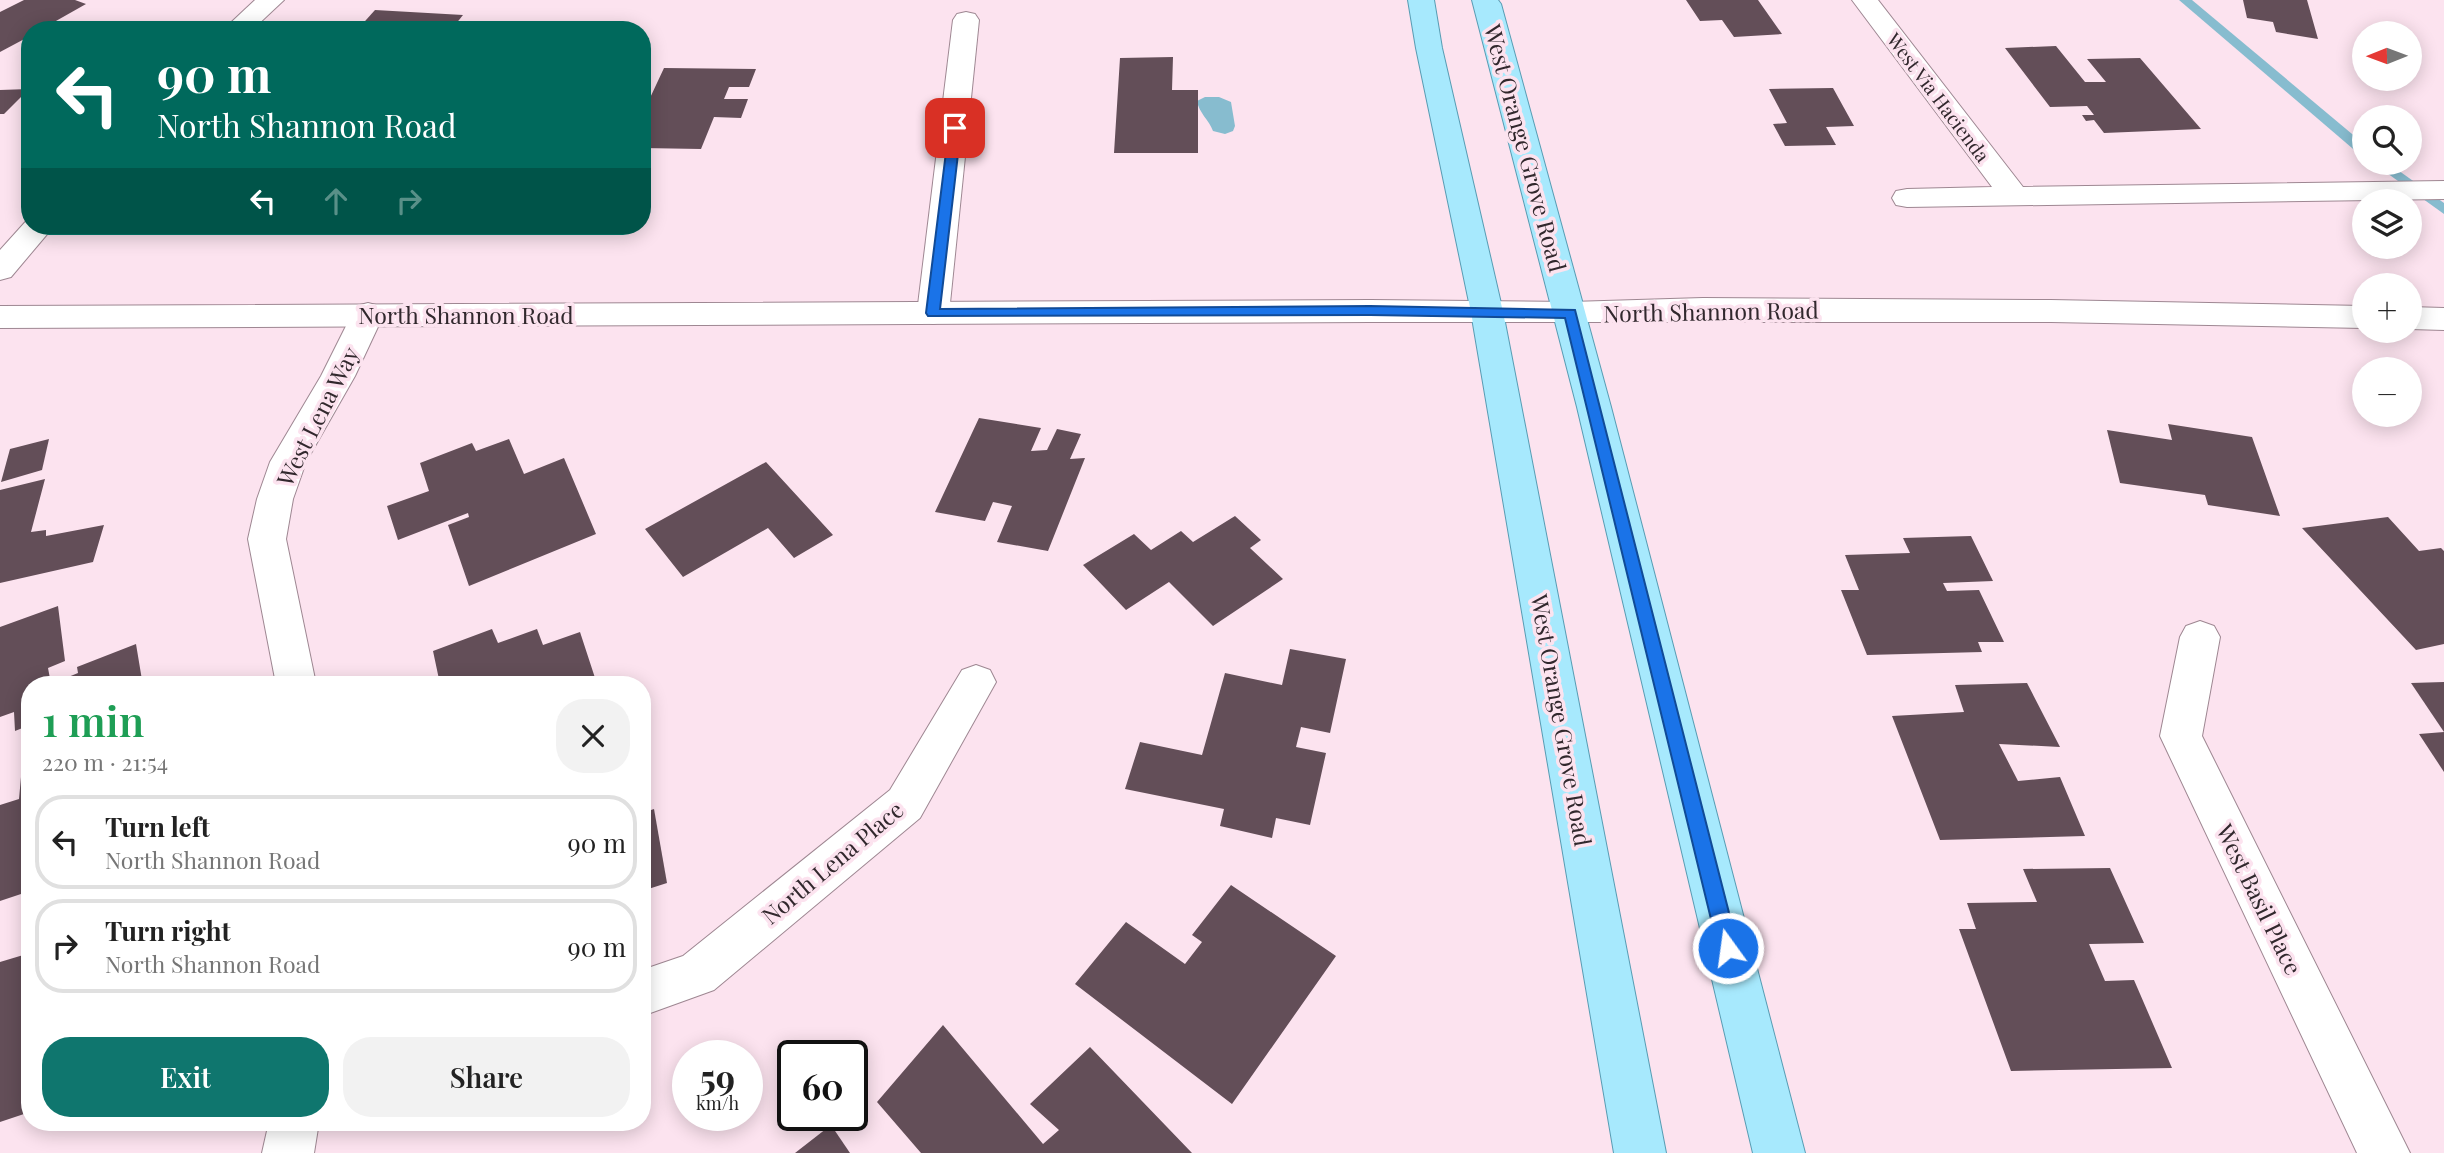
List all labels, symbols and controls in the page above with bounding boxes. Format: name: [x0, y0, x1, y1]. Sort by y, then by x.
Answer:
street label: West Orange Grove Road: [1478, 20, 1574, 275]
north arrow: [2352, 21, 2422, 91]
map controls: [2352, 21, 2422, 427]
street label: West Via Hacienda: [1881, 26, 1996, 167]
text: 90 m: [157, 40, 271, 105]
icon: left: [42, 49, 133, 140]
pin: [925, 98, 985, 158]
text: North Shannon Road: [157, 103, 457, 146]
button: search: [2352, 105, 2422, 175]
icon: arrive: [936, 109, 974, 147]
icon: left: [244, 182, 282, 220]
icon: ahead: [317, 182, 355, 220]
icon: right: [390, 182, 428, 220]
button: layers: [2352, 189, 2422, 259]
button: +: [2352, 273, 2422, 343]
street label: North Shannon Road: [1603, 294, 1819, 328]
street label: North Shannon Road: [358, 299, 574, 330]
street label: West Lena Way: [268, 341, 366, 492]
button: −: [2352, 357, 2422, 427]
street label: West Orange Grove Road: [1524, 591, 1599, 848]
text: 1 min: [42, 692, 144, 748]
button: close: [556, 699, 630, 773]
text: 220 m · 21:54: [42, 746, 168, 777]
street label: North Lena Place: [755, 794, 909, 930]
text: Turn left: [105, 809, 210, 844]
street label: West Basil Place: [2210, 818, 2310, 979]
icon: left: [46, 823, 84, 861]
text: 90 m: [568, 825, 626, 860]
text: North Shannon Road: [105, 844, 320, 875]
position arrow: [1691, 911, 1765, 985]
text: Turn right: [105, 913, 231, 948]
icon: right: [46, 927, 84, 965]
text: 90 m: [568, 929, 626, 964]
text: North Shannon Road: [105, 948, 320, 979]
button: Exit: [42, 1037, 329, 1117]
button: Share: [343, 1037, 630, 1117]
speed limit sign: 60: [777, 1040, 868, 1131]
text: 59: [700, 1053, 735, 1100]
text: km/h: [696, 1091, 739, 1115]

